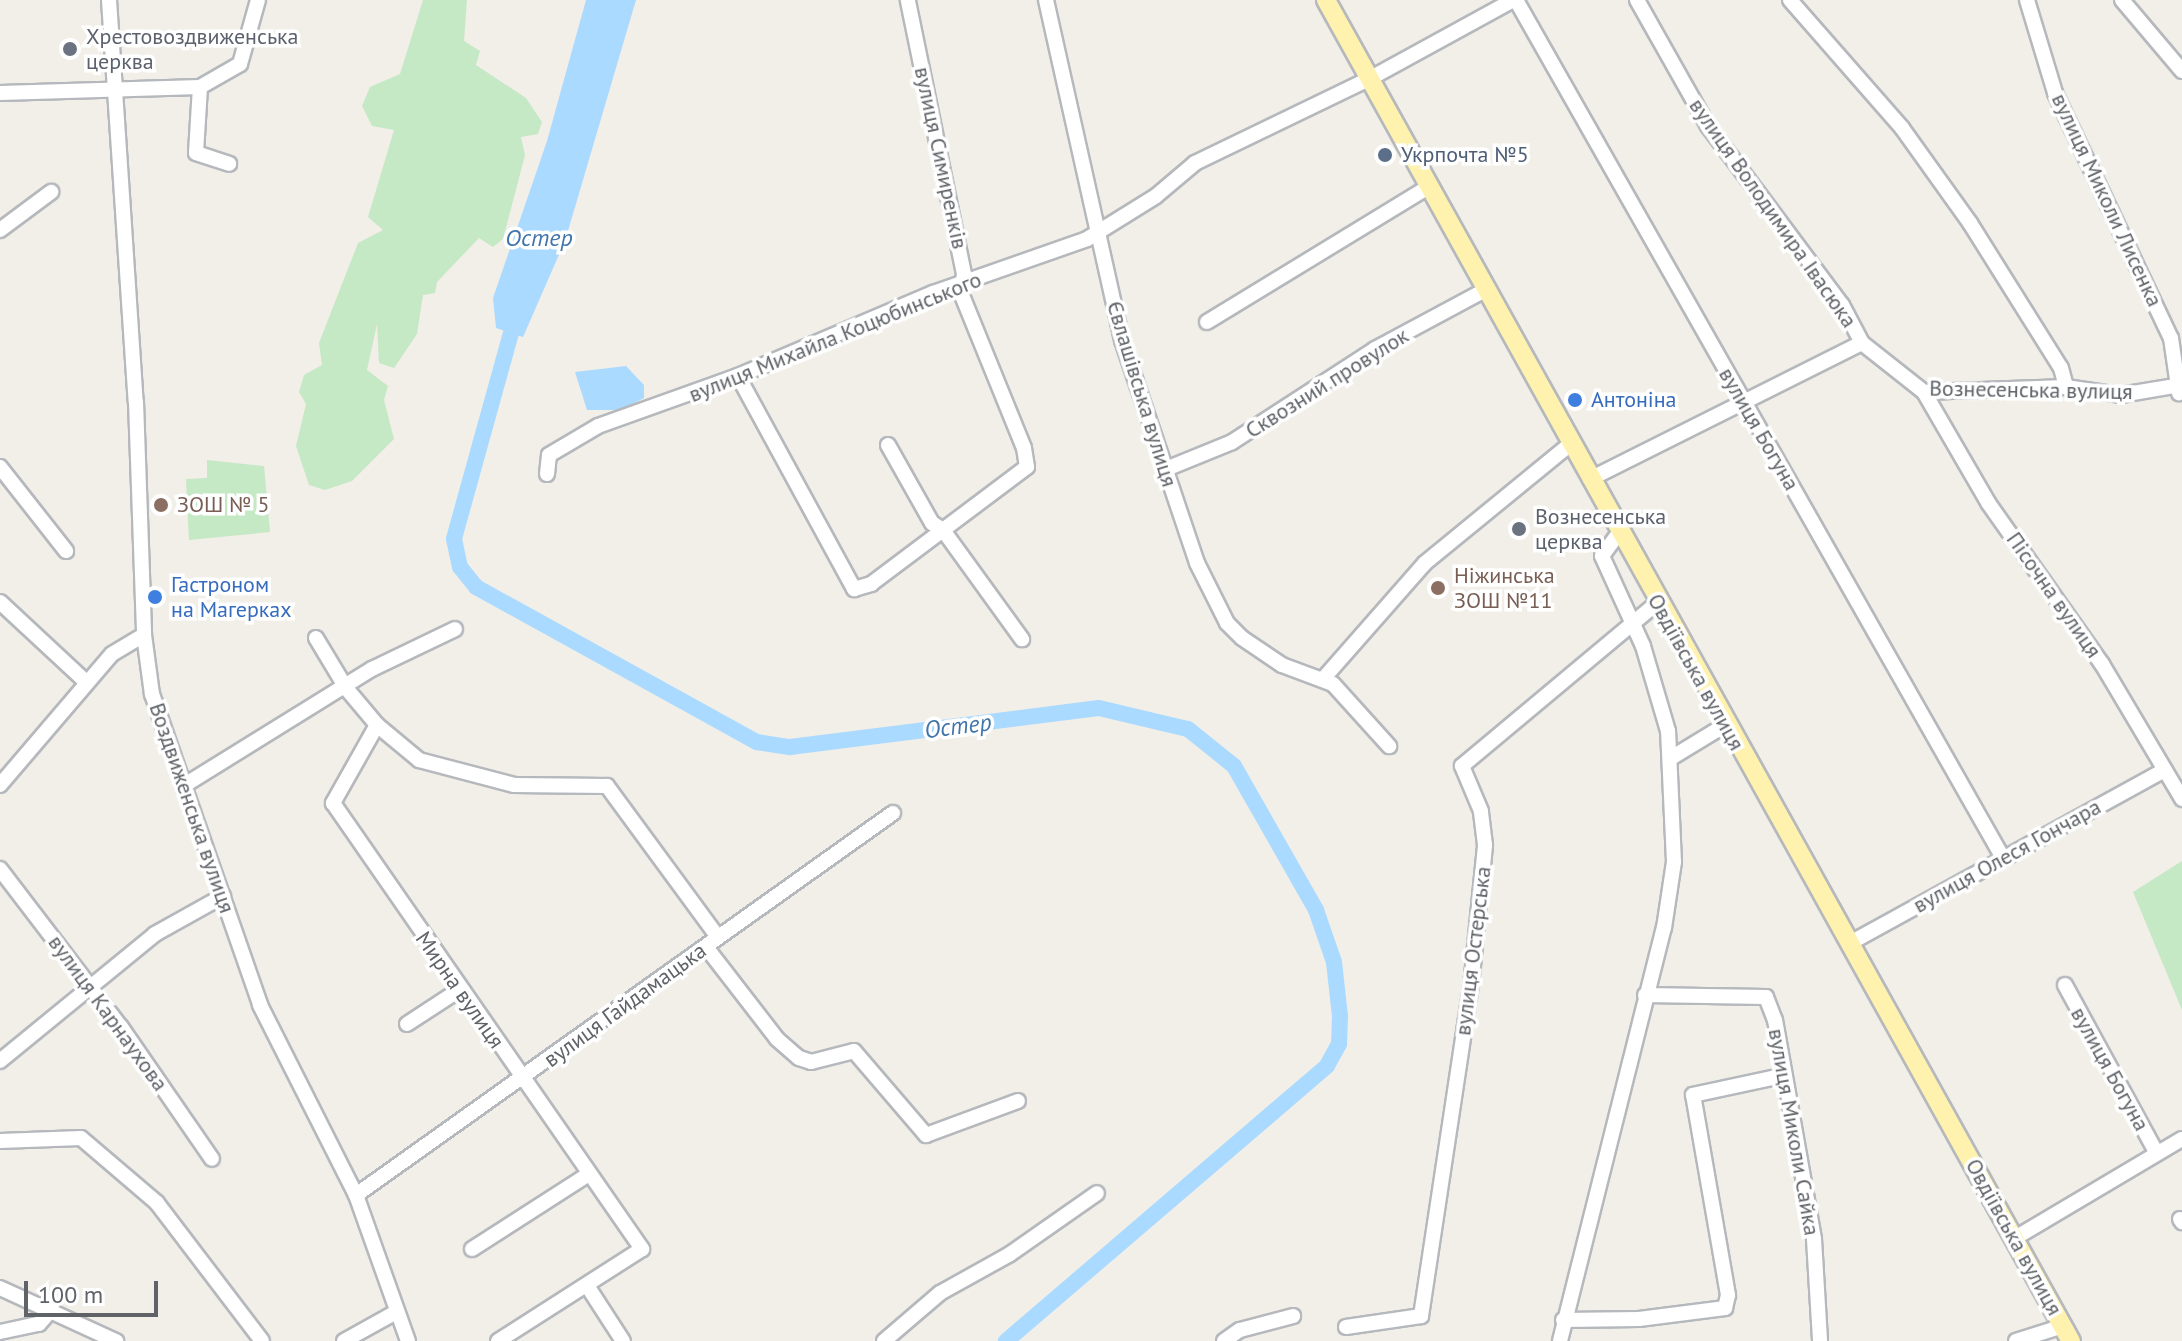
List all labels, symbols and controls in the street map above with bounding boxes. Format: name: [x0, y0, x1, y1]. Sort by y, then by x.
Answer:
place label: Хрестовоздвиженська церква: [86, 23, 299, 74]
marker: Хрестовоздвиженська церква: [61, 40, 79, 58]
street label: вулиця Симиренків: [909, 65, 973, 251]
street label: вулиця Миколи Лисенка: [2046, 89, 2168, 311]
street label: вулиця Володимира Івасюка: [1684, 93, 1862, 333]
place label: Укрпочта №5: [1401, 142, 1529, 168]
marker: Укрпочта №5: [1376, 146, 1394, 164]
water label: Остер: [505, 224, 573, 252]
street label: вулиця Михайла Коцюбинського: [685, 266, 985, 408]
street label: Євлашівська вулиця: [1101, 298, 1183, 490]
street label: Сквозний провулок: [1241, 322, 1413, 444]
street label: вулиця Богуна: [1713, 363, 1805, 495]
street label: Вознесенська вулиця: [1929, 375, 2133, 405]
place label: Антоніна: [1591, 387, 1677, 413]
marker: Антоніна: [1566, 391, 1584, 409]
place label: ЗОШ № 5: [177, 492, 269, 518]
marker: ЗОШ № 5: [152, 496, 170, 514]
place label: Вознесенська церква: [1535, 503, 1666, 554]
marker: Вознесенська церква: [1510, 520, 1528, 538]
street label: Пісочна вулиця: [2001, 527, 2107, 663]
place label: Ніжинська ЗОШ №11: [1454, 562, 1555, 614]
place label: Гастроном на Магерках: [171, 571, 292, 622]
marker: Ніжинська ЗОШ №11: [1429, 579, 1447, 597]
marker: Гастроном на Магерках: [146, 588, 164, 606]
street label: Овдіївська вулиця: [1642, 589, 1750, 755]
street label: Воздвиженська вулиця: [144, 699, 240, 917]
water label: Остер: [923, 708, 993, 744]
street label: вулиця Олеся Гончара: [1909, 793, 2105, 919]
street label: вулиця Остерська: [1450, 865, 1496, 1037]
street label: Мирна вулиця: [410, 927, 510, 1053]
street label: вулиця Карнаухова: [43, 930, 173, 1096]
street label: вулиця Гайдамацька: [539, 937, 711, 1073]
street label: вулиця Богуна: [2065, 1002, 2155, 1136]
street label: вулиця Миколи Сайка: [1763, 1027, 1825, 1237]
street label: Овдіївська вулиця: [1960, 1154, 2068, 1320]
scale bar: [28, 1265, 162, 1315]
text: 100 m: [38, 1279, 103, 1310]

